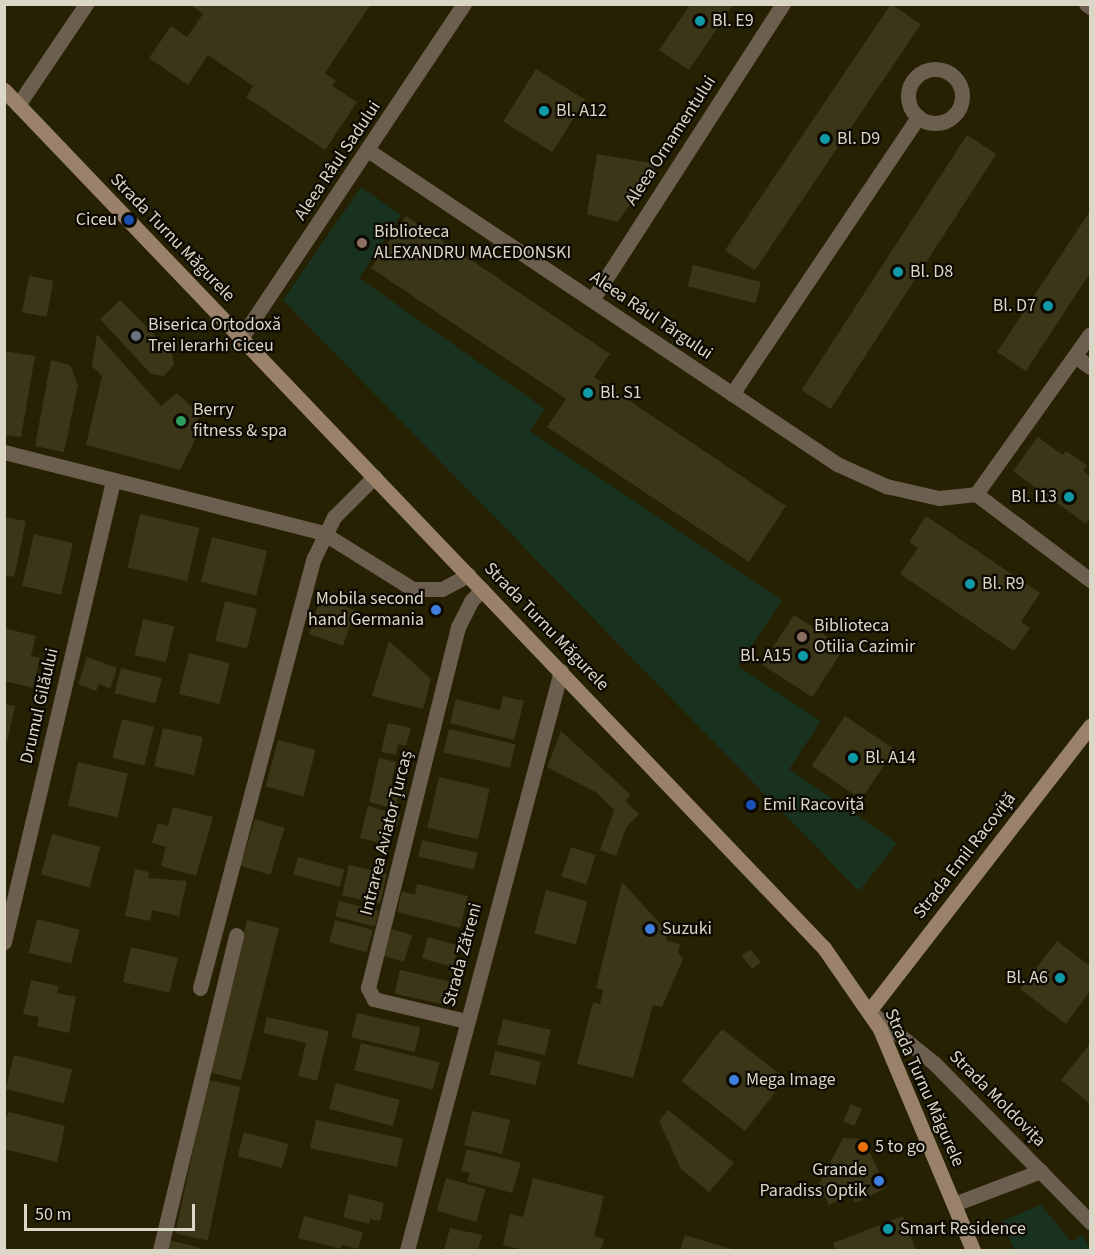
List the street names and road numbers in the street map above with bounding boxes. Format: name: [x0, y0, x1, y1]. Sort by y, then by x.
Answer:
street label: Aleea Ornamentului: [621, 72, 721, 210]
street label: Aleea Râul Sadului: [290, 97, 386, 225]
street label: Strada Turnu Măgurele: [105, 169, 239, 307]
street label: Aleea Râul Târgului: [586, 267, 716, 365]
street label: Strada Turnu Măgurele: [479, 558, 613, 696]
street label: Drumul Gilăului: [16, 646, 64, 766]
street label: Intrarea Aviator Țurcaș: [356, 748, 418, 918]
street label: Strada Emil Racoviță: [909, 789, 1021, 923]
street label: Strada Zătreni: [439, 901, 487, 1009]
street label: Strada Turnu Măgurele: [879, 1006, 969, 1170]
street label: Strada Moldovița: [944, 1046, 1050, 1152]

